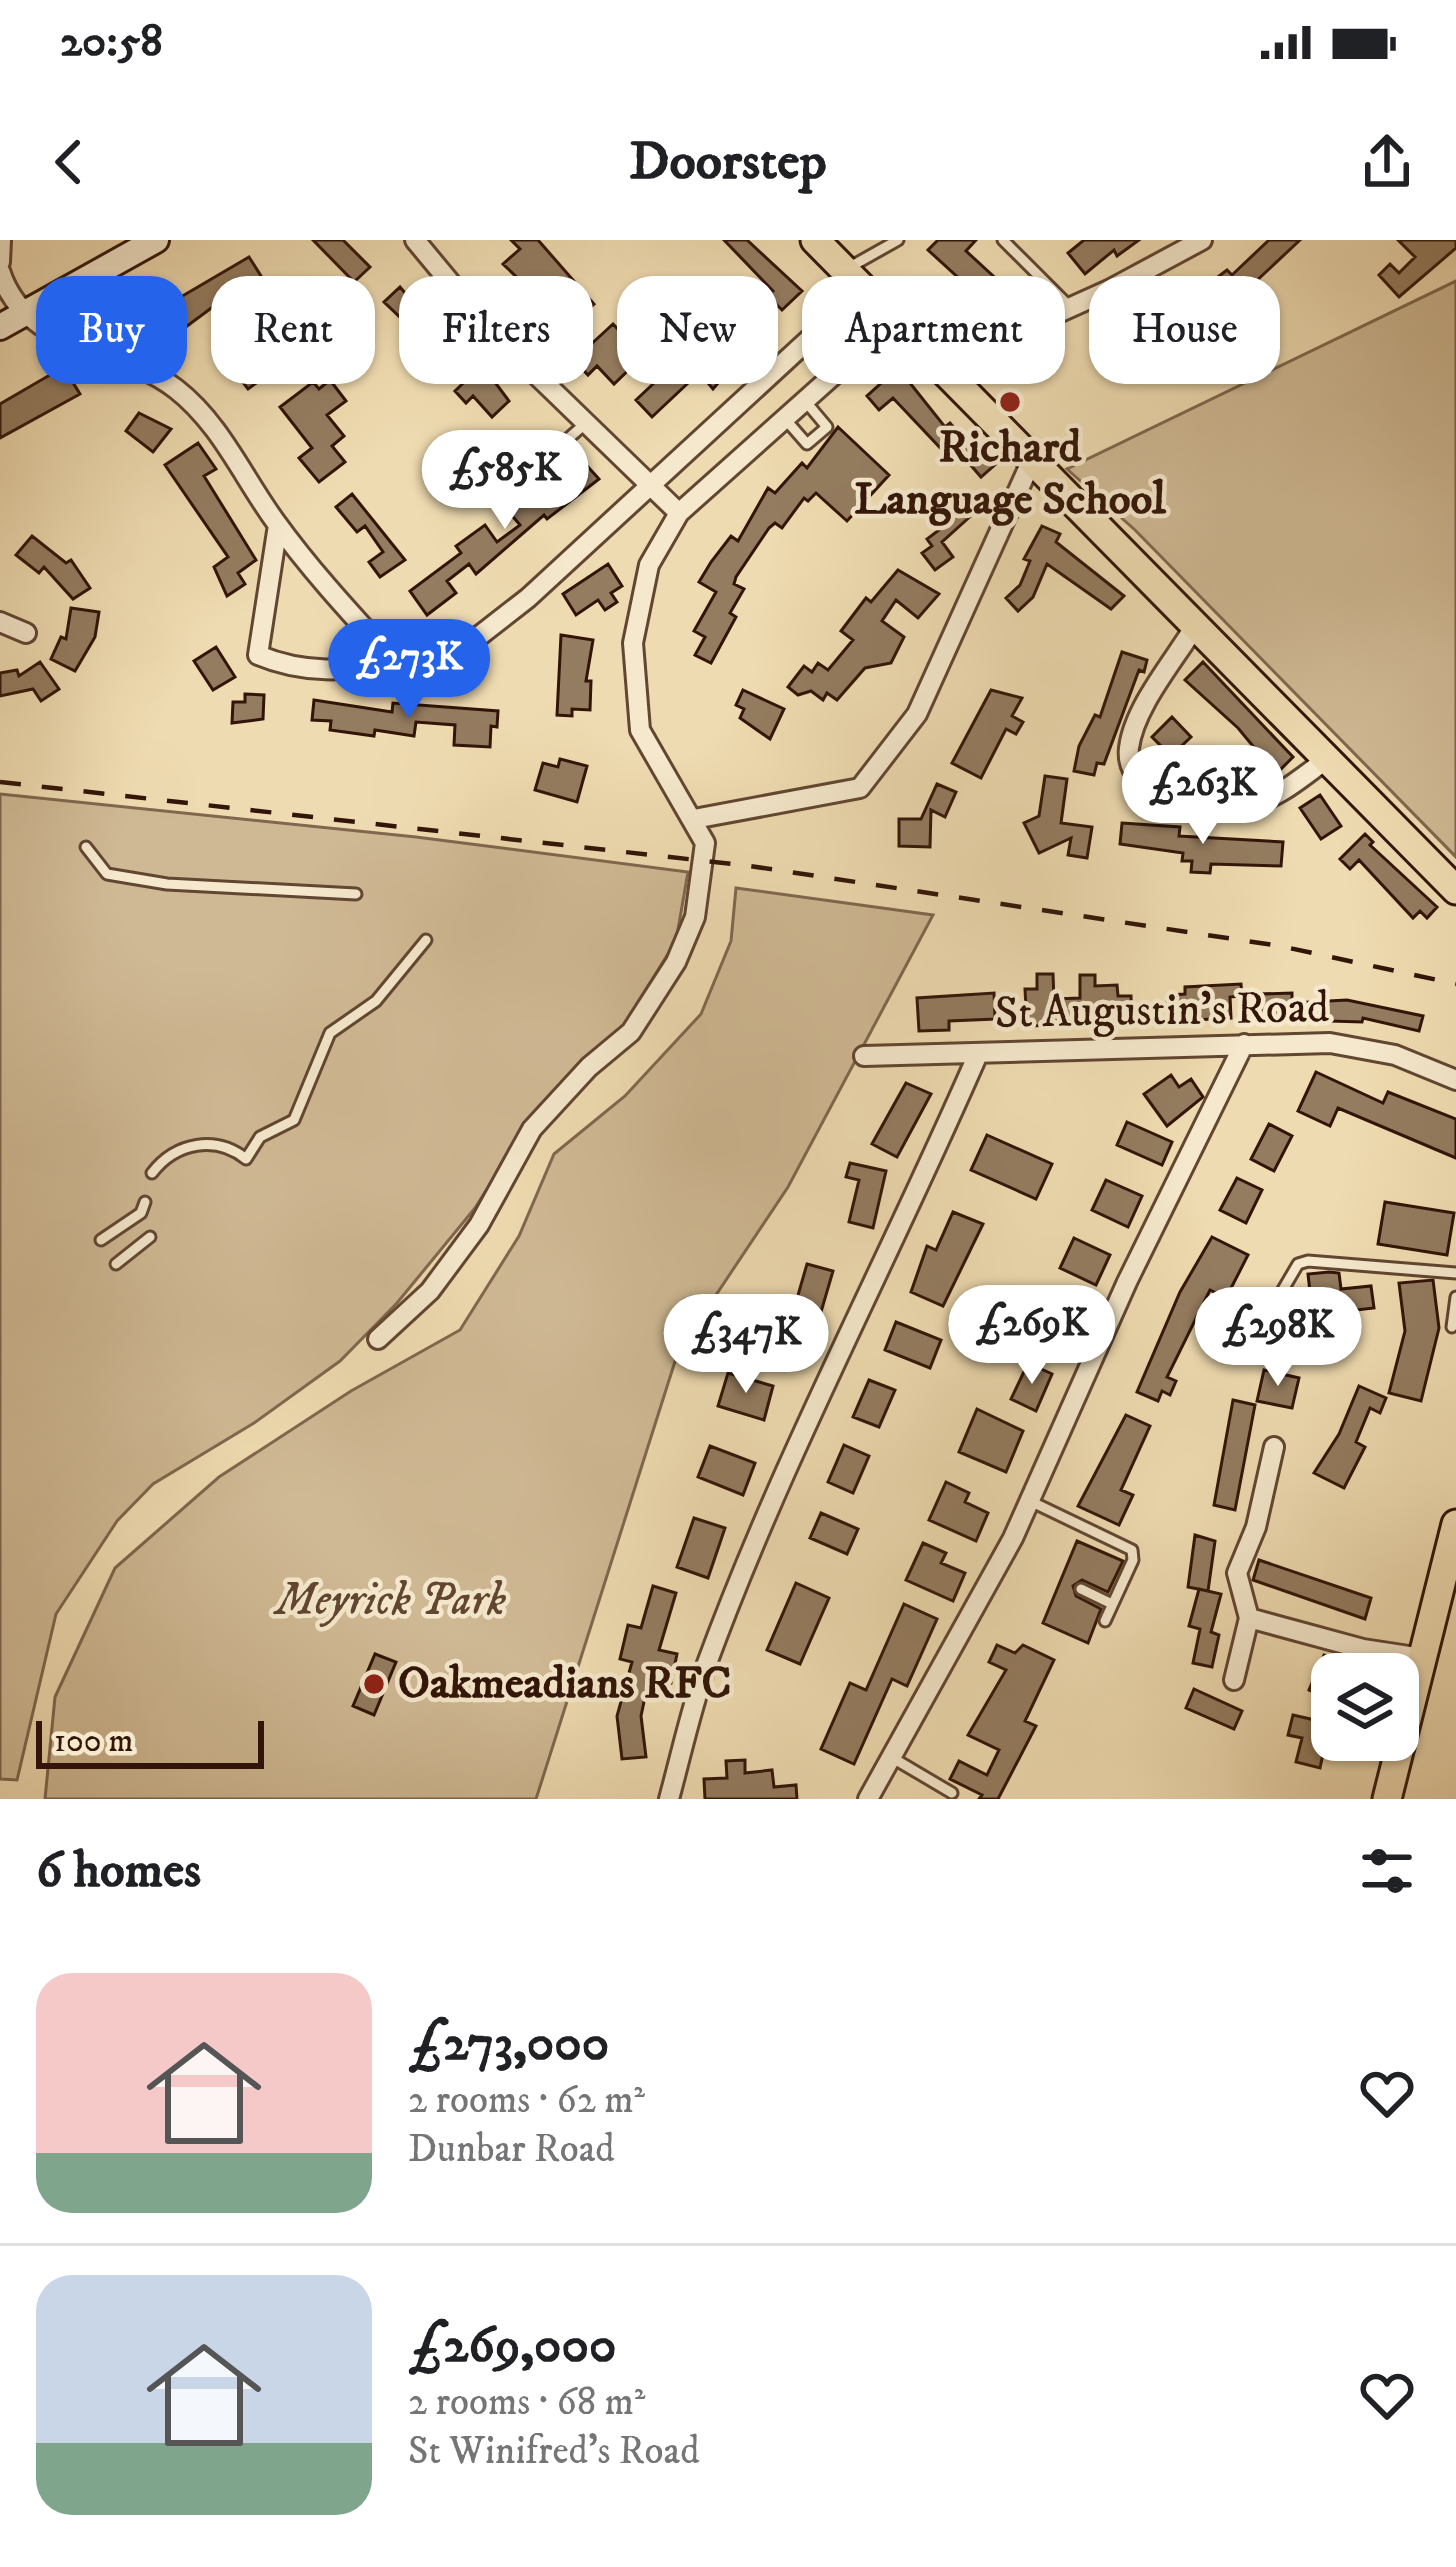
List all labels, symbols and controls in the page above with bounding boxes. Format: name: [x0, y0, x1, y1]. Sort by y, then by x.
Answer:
text: 20:58: [60, 14, 163, 70]
icon: back: [36, 129, 102, 195]
text: Doorstep: [629, 129, 827, 196]
icon: share: [1354, 129, 1420, 195]
chip: Buy: [36, 276, 187, 384]
chip: Rent: [211, 276, 375, 384]
chip: Filters: [399, 276, 593, 384]
chip: New: [617, 276, 778, 384]
chip: Apartment: [802, 276, 1065, 384]
chip: House: [1089, 276, 1280, 384]
marker: Richard Language School: [997, 389, 1023, 415]
place label: Richard Language School: [854, 420, 1166, 528]
pin: £585K: [421, 430, 589, 532]
text: £585K: [449, 444, 561, 493]
pin: £273K: [325, 619, 493, 721]
text: £273K: [355, 633, 463, 682]
pin: £263K: [1119, 745, 1287, 847]
text: £263K: [1149, 759, 1257, 808]
street label: St Augustin's Road: [994, 980, 1330, 1042]
pin: £269K: [948, 1285, 1116, 1387]
pin: £298K: [1194, 1287, 1362, 1389]
pin: £347K: [662, 1294, 830, 1396]
text: £269K: [975, 1299, 1089, 1348]
text: £298K: [1222, 1301, 1334, 1350]
text: £347K: [691, 1308, 801, 1357]
park label: Meyrick Park: [273, 1573, 506, 1629]
map controls: [1311, 1653, 1419, 1761]
button: layers: [1311, 1653, 1419, 1761]
place label: Oakmeadians RFC: [398, 1656, 732, 1712]
marker: Oakmeadians RFC: [361, 1671, 387, 1697]
scale bar: [36, 1715, 264, 1768]
text: 100 m: [54, 1721, 133, 1762]
icon: filters: [1354, 1838, 1420, 1904]
text: 6 homes: [36, 1839, 201, 1903]
text: £273,000: [408, 2012, 609, 2076]
icon: home: [132, 2021, 276, 2165]
icon: heart: [1354, 2060, 1420, 2126]
text: 2 rooms · 62 m²: [408, 2076, 645, 2125]
text: Dunbar Road: [408, 2125, 615, 2174]
text: £269,000: [408, 2314, 616, 2378]
icon: home: [132, 2323, 276, 2467]
icon: heart: [1354, 2362, 1420, 2428]
text: 2 rooms · 68 m²: [408, 2378, 645, 2427]
text: St Winifred's Road: [408, 2427, 700, 2476]

